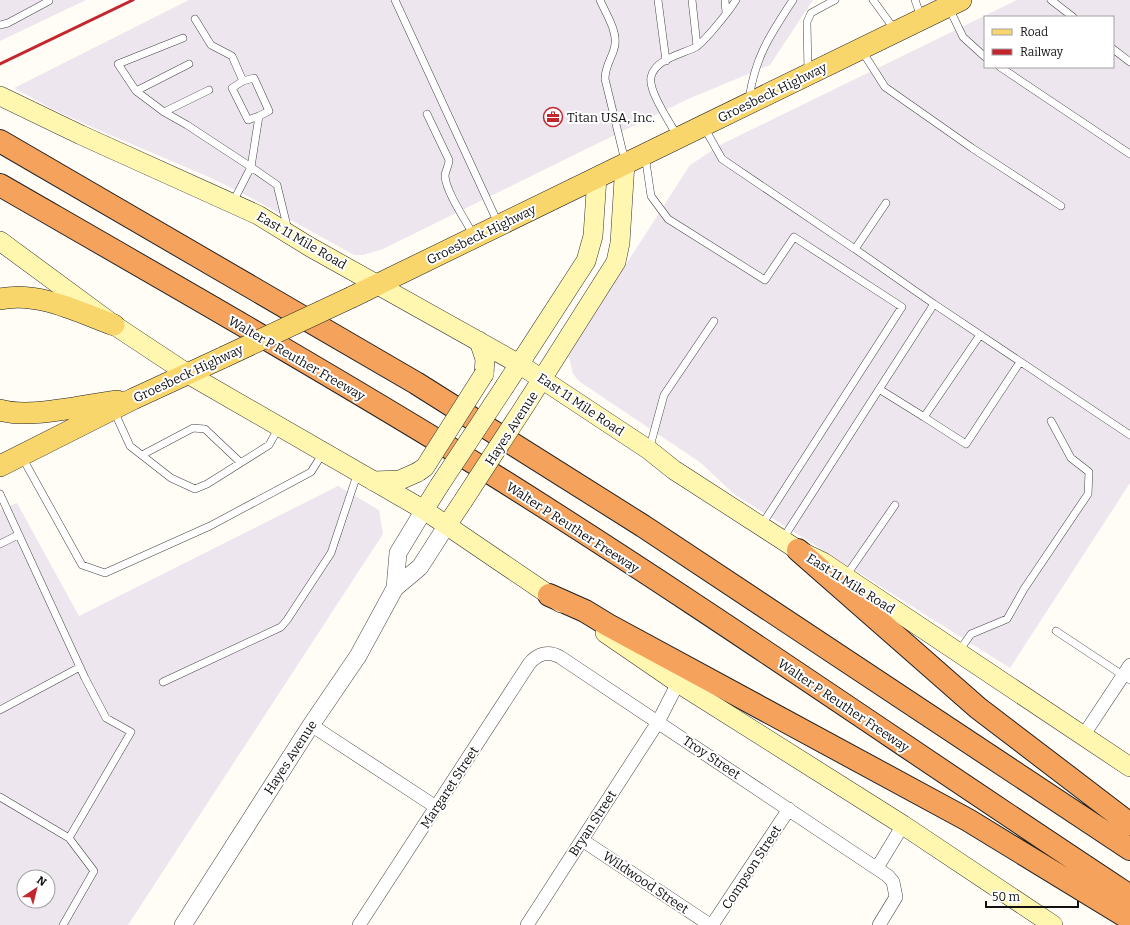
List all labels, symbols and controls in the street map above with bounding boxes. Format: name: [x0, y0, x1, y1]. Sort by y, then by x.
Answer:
legend: [984, 16, 1114, 68]
text: Road: [1020, 25, 1048, 39]
text: Railway: [1020, 45, 1064, 59]
street label: Groesbeck Highway: [715, 59, 829, 125]
office icon: Titan USA, Inc.: [542, 106, 564, 128]
place label: Titan USA, Inc.: [567, 110, 655, 125]
street label: Groesbeck Highway: [424, 201, 538, 267]
street label: East 11 Mile Road: [254, 209, 350, 272]
street label: Walter P Reuther Freeway: [226, 313, 368, 404]
street label: Groesbeck Highway: [131, 341, 246, 406]
street label: East 11 Mile Road: [535, 370, 627, 439]
street label: Hayes Avenue: [482, 389, 541, 468]
street label: Walter P Reuther Freeway: [504, 479, 642, 576]
street label: East 11 Mile Road: [804, 550, 898, 617]
street label: Walter P Reuther Freeway: [775, 656, 912, 755]
street label: Hayes Avenue: [261, 718, 320, 797]
street label: Troy Street: [680, 733, 744, 782]
street label: Margaret Street: [417, 743, 482, 831]
street label: Bryan Street: [566, 787, 619, 859]
street label: Compson Street: [719, 822, 784, 912]
street label: Wildwood Street: [600, 848, 692, 917]
north arrow: [16, 869, 56, 909]
text: N: [34, 873, 49, 889]
scale bar: [986, 883, 1078, 909]
text: 50 m: [992, 890, 1021, 904]

